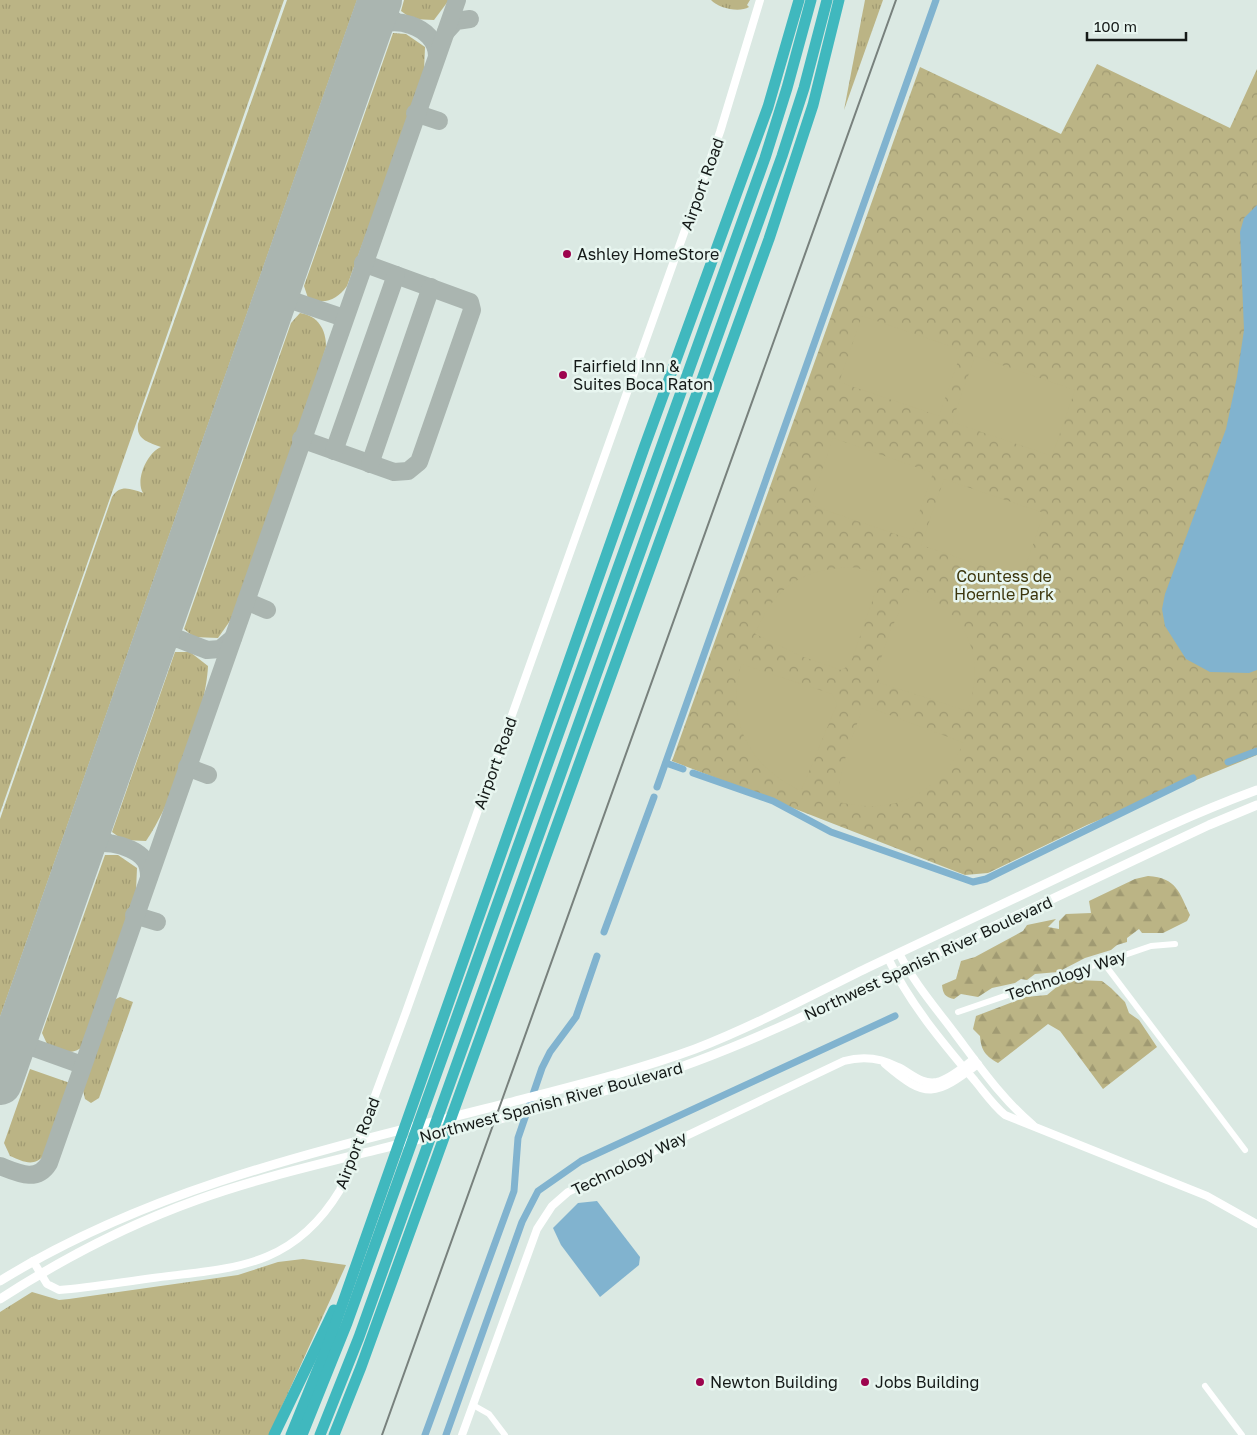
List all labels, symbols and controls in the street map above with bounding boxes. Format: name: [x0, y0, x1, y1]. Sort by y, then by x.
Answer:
scale bar: [1087, 10, 1186, 42]
text: 100 m: [1094, 17, 1137, 35]
street label: Airport Road: [676, 135, 728, 233]
place label: Ashley HomeStore: [577, 244, 719, 264]
marker: Ashley HomeStore: [561, 248, 573, 260]
place label: Fairfield Inn & Suites Boca Raton: [573, 356, 713, 394]
marker: Fairfield Inn & Suites Boca Raton: [557, 369, 569, 381]
park label: Countess de Hoernle Park: [954, 566, 1054, 604]
street label: Airport Road: [469, 714, 521, 812]
street label: Northwest Spanish River Boulevard: [801, 892, 1055, 1024]
street label: Technology Way: [1003, 945, 1129, 1005]
street label: Northwest Spanish River Boulevard: [417, 1057, 685, 1147]
street label: Airport Road: [330, 1094, 384, 1192]
street label: Technology Way: [568, 1126, 690, 1200]
place label: Newton Building: [710, 1372, 838, 1392]
place label: Jobs Building: [875, 1372, 979, 1392]
marker: Newton Building: [694, 1376, 706, 1388]
marker: Jobs Building: [859, 1376, 871, 1388]

